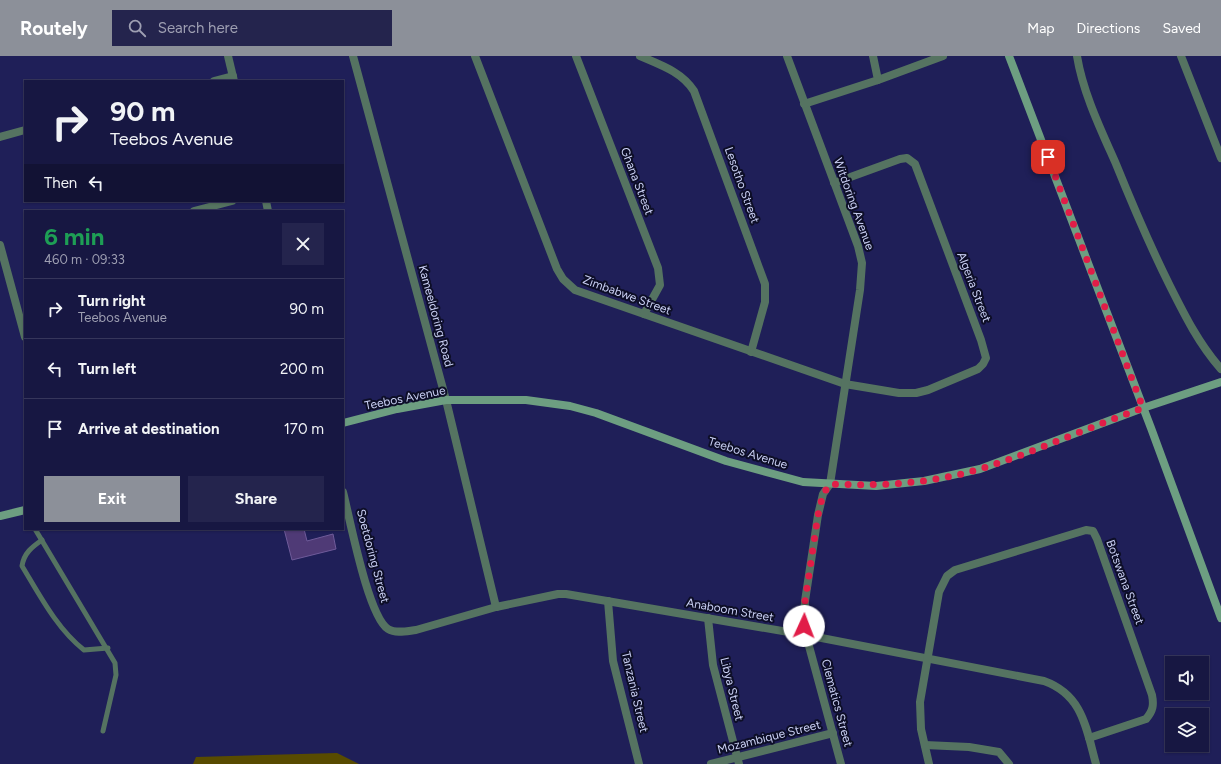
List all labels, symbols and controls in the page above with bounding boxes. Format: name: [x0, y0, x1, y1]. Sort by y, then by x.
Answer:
search box: [112, 10, 392, 46]
text: Routely: [20, 17, 88, 40]
icon: search: [126, 17, 148, 39]
text: Search here: [158, 19, 238, 37]
text: Map: [1027, 20, 1055, 37]
text: Directions: [1077, 20, 1140, 37]
text: Saved: [1162, 20, 1201, 37]
text: 90 m: [110, 94, 175, 128]
icon: right: [44, 96, 96, 148]
text: Teebos Avenue: [110, 128, 233, 150]
pin: [1031, 140, 1065, 174]
street label: Ghana Street: [618, 145, 656, 217]
street label: Lesotho Street: [722, 145, 762, 225]
icon: arrive: [1037, 146, 1059, 168]
street label: Witdoring Avenue: [831, 156, 877, 252]
icon: left: [85, 172, 107, 194]
text: Then: [44, 174, 77, 192]
text: 6 min: [44, 222, 104, 251]
button: close: [282, 223, 324, 265]
street label: Algeria Street: [954, 250, 994, 324]
text: 460 m · 09:33: [44, 252, 125, 267]
street label: Kameeldoring Road: [416, 264, 456, 368]
street label: Zimbabwe Street: [581, 272, 674, 318]
text: Turn right: [78, 292, 146, 310]
icon: right: [44, 298, 66, 320]
text: 90 m: [289, 300, 324, 318]
text: Teebos Avenue: [78, 310, 167, 325]
icon: left: [44, 358, 66, 380]
text: Turn left: [78, 360, 136, 378]
text: 200 m: [280, 360, 324, 378]
street label: Teebos Avenue: [363, 383, 447, 413]
icon: arrive: [44, 418, 66, 440]
text: Arrive at destination: [78, 420, 219, 438]
text: 170 m: [284, 420, 324, 438]
street label: Teebos Avenue: [707, 434, 790, 472]
button: Exit: [44, 476, 180, 522]
button: Share: [188, 476, 324, 522]
street label: Soetdoring Street: [354, 508, 392, 605]
street label: Botswana Street: [1103, 538, 1147, 627]
street label: Anaboom Street: [685, 595, 775, 625]
position arrow: [783, 605, 825, 647]
street label: Tanzania Street: [619, 650, 651, 734]
street label: Libya Street: [717, 656, 747, 723]
map controls: [1165, 656, 1209, 752]
button: sound: [1165, 656, 1209, 700]
street label: Clematics Street: [819, 658, 856, 749]
button: layers: [1165, 708, 1209, 752]
street label: Mozambique Street: [716, 717, 823, 757]

